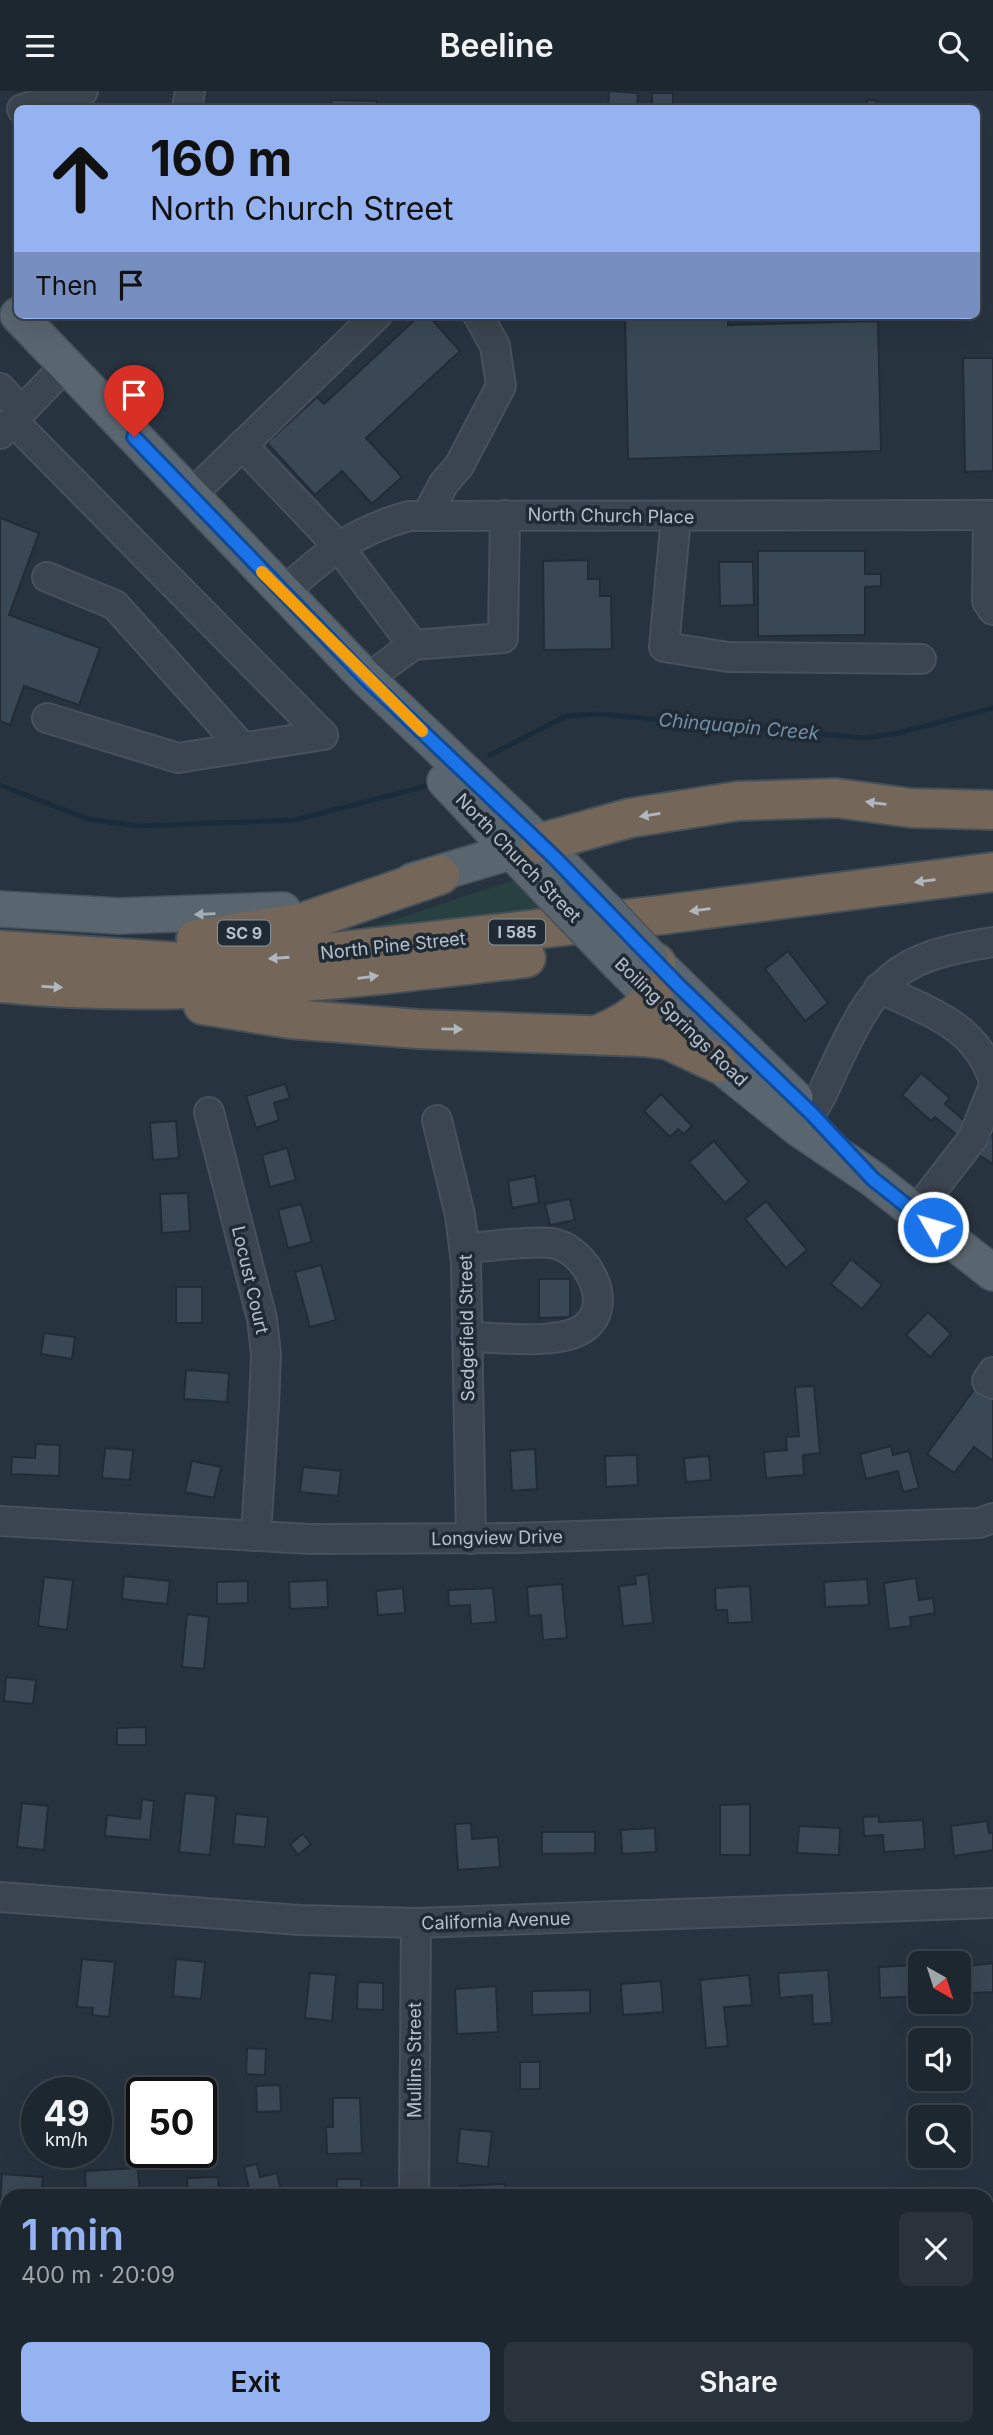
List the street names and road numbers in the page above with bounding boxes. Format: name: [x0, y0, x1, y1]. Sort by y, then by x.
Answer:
street label: North Church Place: [528, 504, 695, 527]
street label: North Church Street: [452, 789, 585, 926]
road number: I 585: [489, 919, 545, 945]
road number: SC 9: [218, 921, 270, 946]
street label: North Pine Street: [319, 927, 467, 964]
street label: Boiling Springs Road: [611, 953, 752, 1090]
street label: Locust Court: [228, 1224, 273, 1336]
street label: Sedgefield Street: [455, 1254, 478, 1402]
street label: Longview Drive: [431, 1526, 563, 1549]
street label: California Avenue: [421, 1907, 571, 1934]
street label: Mullins Street: [404, 2002, 425, 2118]

